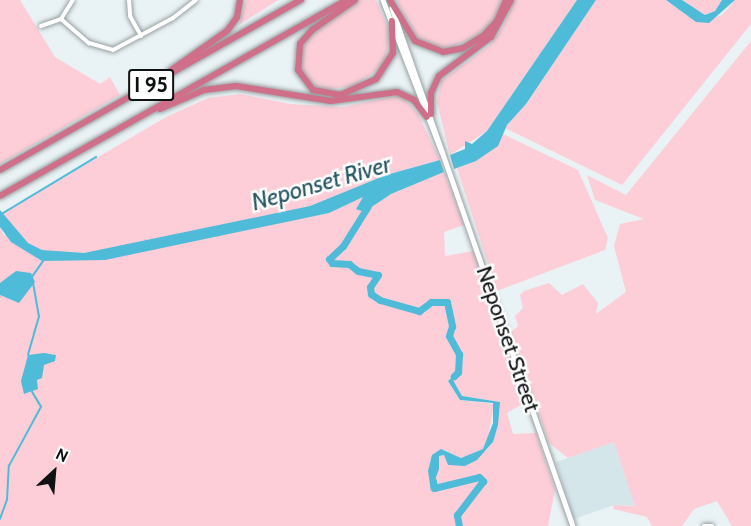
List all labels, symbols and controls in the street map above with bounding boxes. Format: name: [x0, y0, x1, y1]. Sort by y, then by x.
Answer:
road number: I 95: [127, 67, 175, 103]
water label: Neponset River: [248, 149, 394, 217]
street label: Neponset Street: [471, 263, 545, 415]
north arrow: [24, 442, 84, 502]
text: N: [53, 444, 71, 466]

